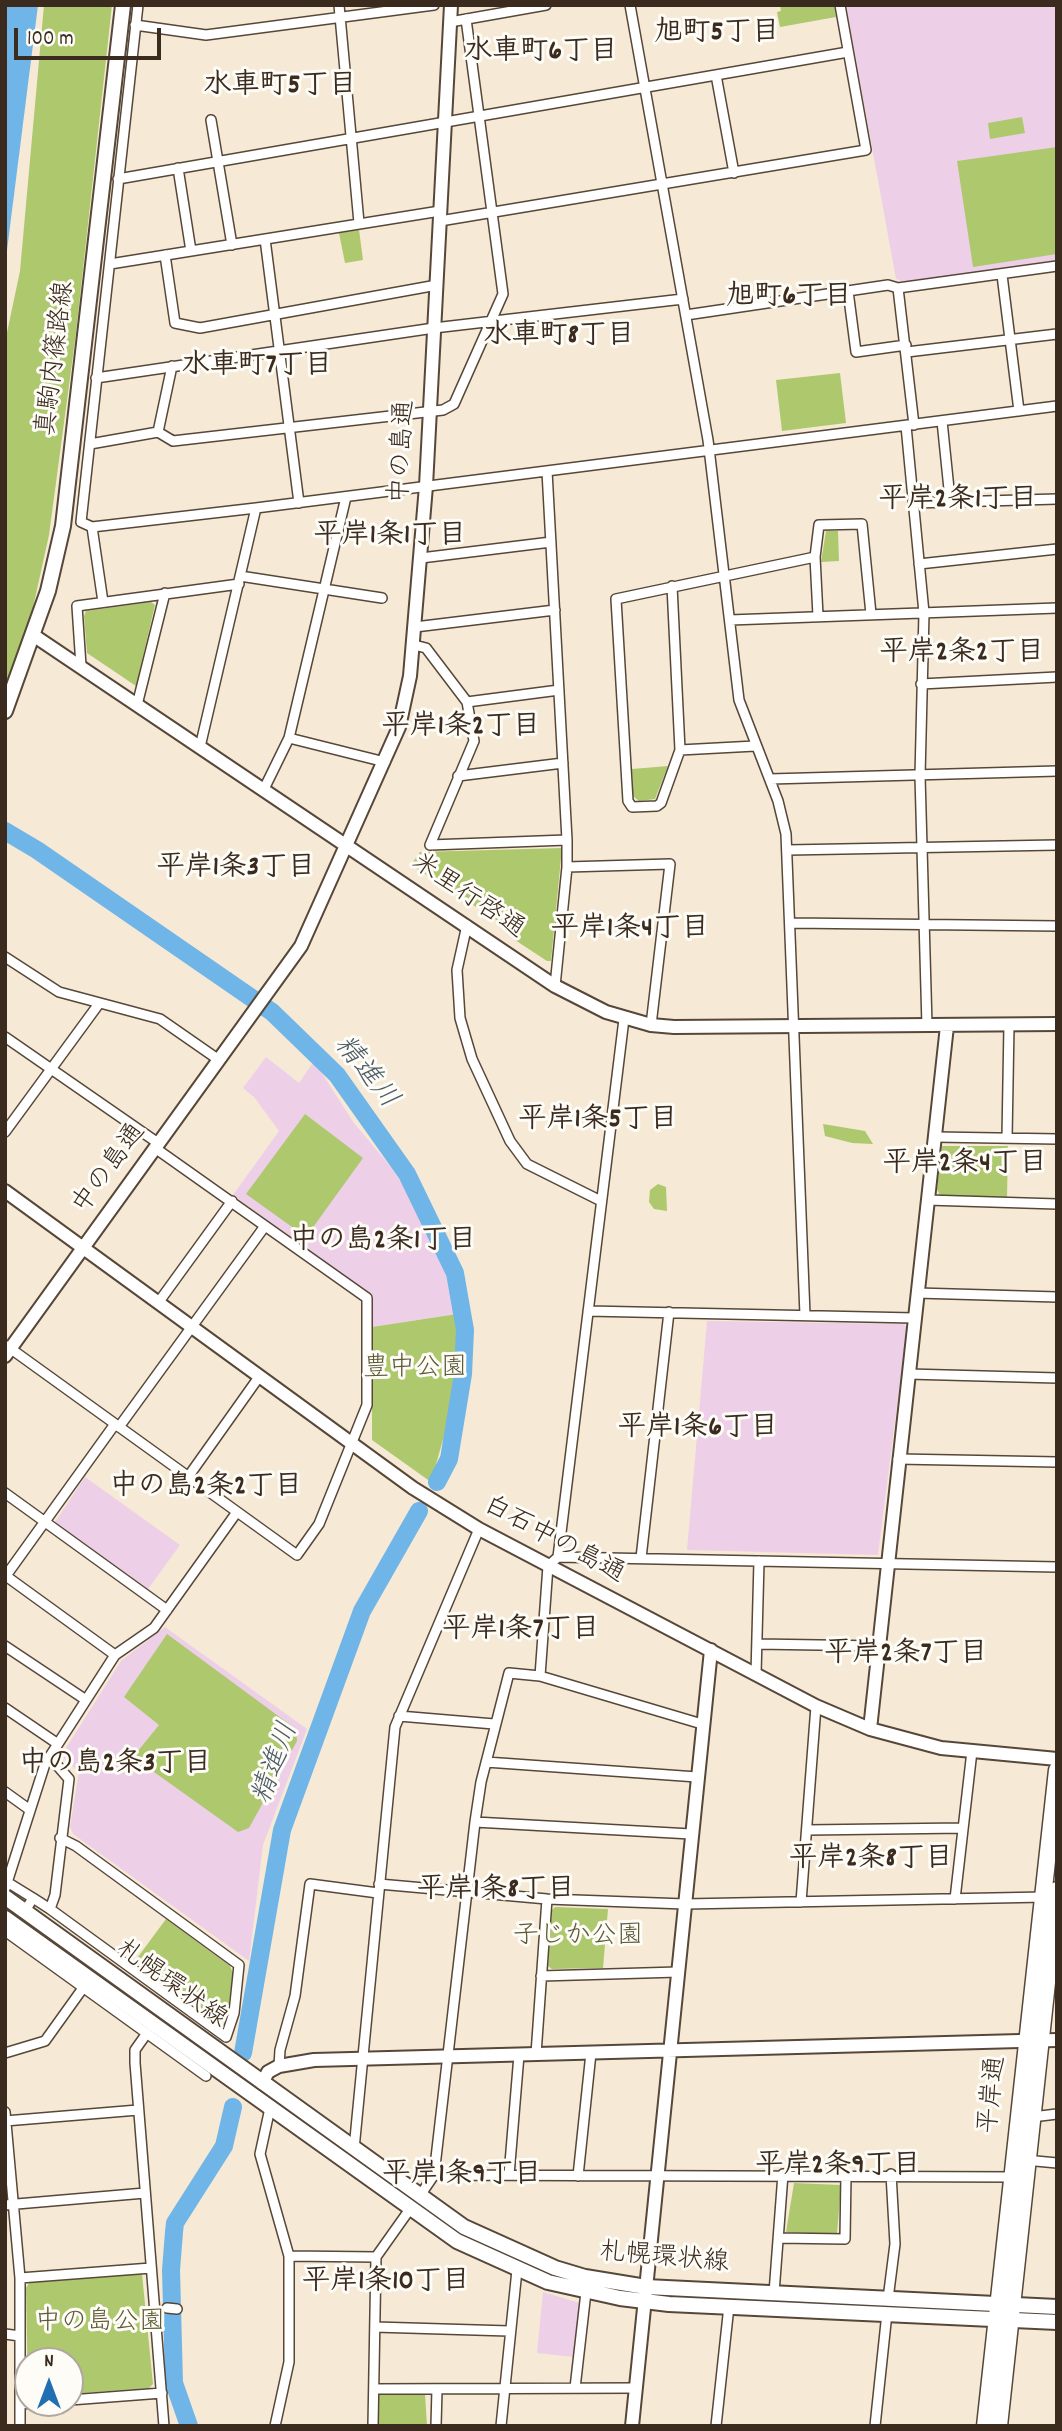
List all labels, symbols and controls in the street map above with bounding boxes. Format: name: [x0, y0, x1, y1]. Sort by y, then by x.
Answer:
scale bar: [18, 14, 164, 58]
district label: 旭町5丁目: [655, 18, 779, 52]
text: 100 m: [27, 25, 74, 55]
district label: 水車町6丁目: [464, 37, 618, 71]
district label: 水車町5丁目: [204, 71, 356, 105]
street label: 真駒内篠路線: [33, 280, 83, 438]
district label: 旭町6丁目: [726, 282, 852, 316]
district label: 水車町8丁目: [483, 321, 635, 355]
district label: 水車町7丁目: [182, 351, 332, 385]
street label: 中の島通: [387, 399, 423, 505]
district label: 平岸2条1丁目: [879, 485, 1037, 519]
district label: 平岸1条1丁目: [314, 521, 466, 555]
district label: 平岸2条2丁目: [880, 638, 1044, 672]
district label: 平岸1条2丁目: [382, 712, 540, 746]
street label: 米里行啓通: [404, 849, 530, 947]
district label: 平岸1条3丁目: [157, 853, 315, 887]
district label: 平岸1条4丁目: [551, 914, 709, 948]
water label: 精進川: [325, 1031, 403, 1117]
district label: 平岸1条5丁目: [518, 1105, 678, 1139]
street label: 中の島通: [68, 1119, 154, 1221]
district label: 平岸2条4丁目: [883, 1149, 1047, 1183]
district label: 中の島2条1丁目: [290, 1226, 476, 1260]
park label: 豊中公園: [363, 1354, 467, 1386]
district label: 平岸1条6丁目: [618, 1413, 778, 1447]
district label: 中の島2条2丁目: [110, 1472, 302, 1506]
street label: 白石中の島通: [477, 1492, 629, 1592]
district label: 平岸1条7丁目: [443, 1615, 599, 1649]
district label: 平岸2条7丁目: [825, 1639, 987, 1673]
water label: 精進川: [248, 1719, 308, 1809]
district label: 中の島2条3丁目: [19, 1749, 211, 1783]
district label: 平岸2条8丁目: [789, 1844, 953, 1878]
district label: 平岸1条8丁目: [417, 1875, 575, 1909]
park label: 子じか公園: [513, 1922, 643, 1954]
street label: 札幌環状線: [108, 1935, 232, 2037]
street label: 平岸通: [975, 2055, 1015, 2135]
district label: 平岸2条9丁目: [755, 2151, 921, 2185]
district label: 平岸1条9丁目: [383, 2160, 541, 2194]
street label: 札幌環状線: [598, 2239, 730, 2281]
district label: 平岸1条10丁目: [302, 2267, 470, 2301]
park label: 中の島公園: [35, 2308, 165, 2340]
north arrow: [14, 2347, 84, 2417]
text: N: [44, 2349, 54, 2376]

